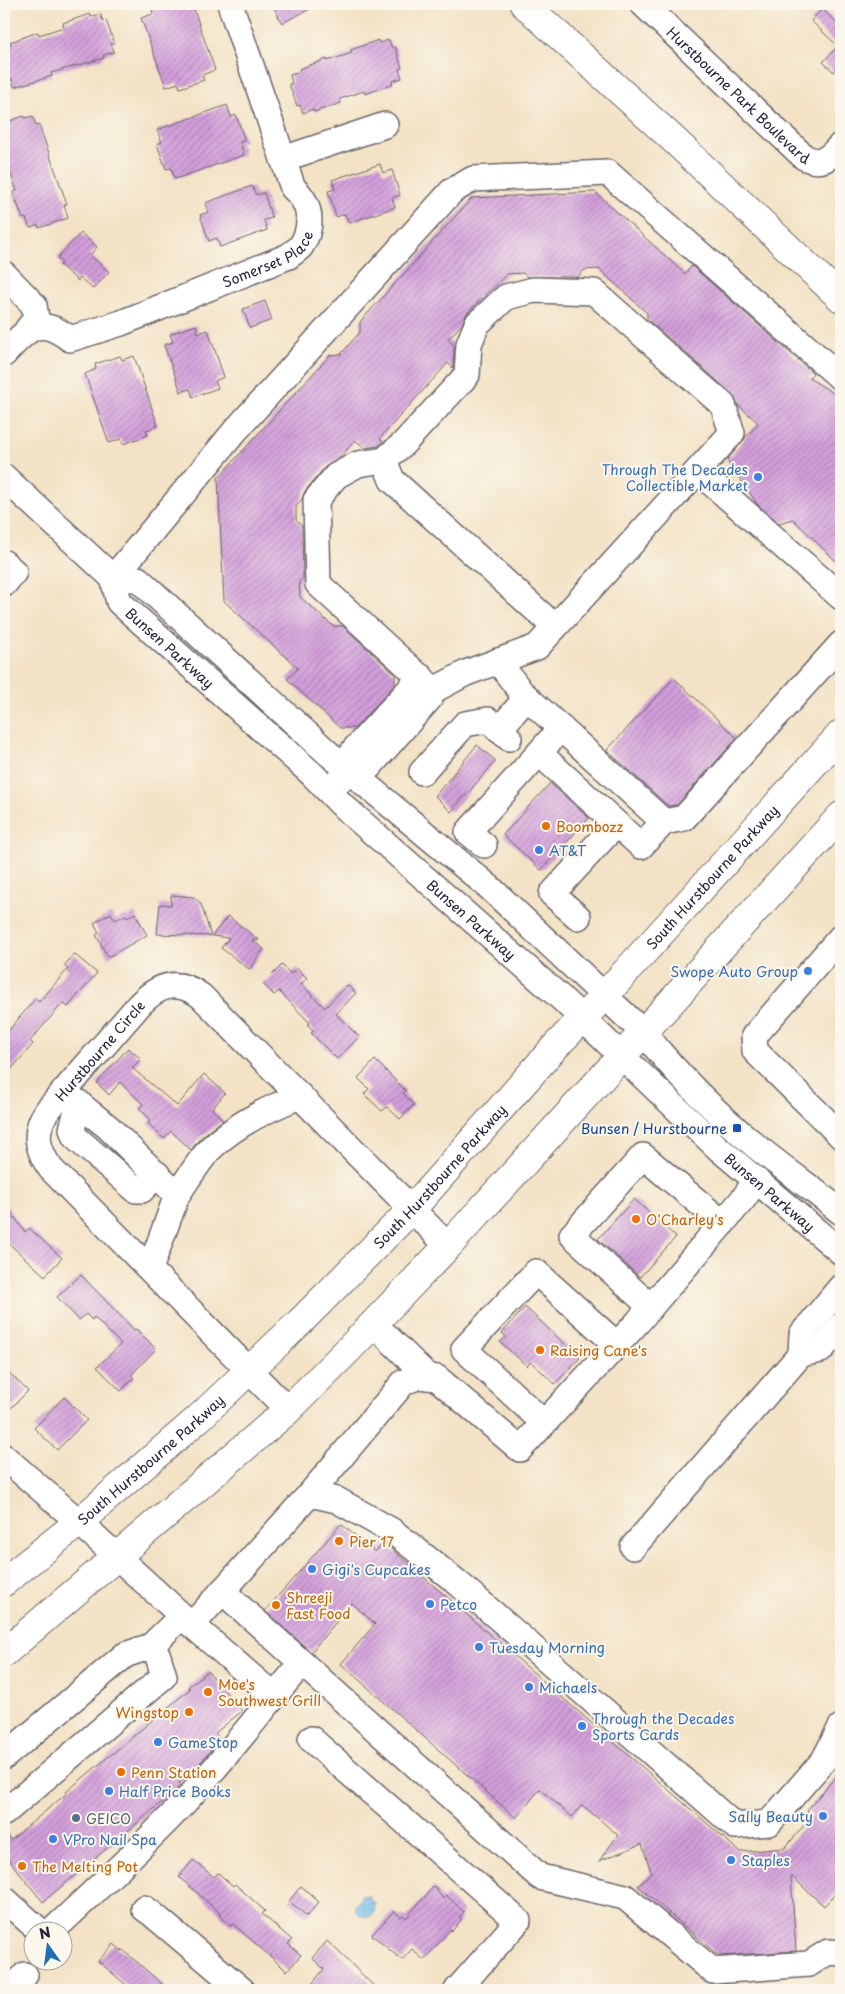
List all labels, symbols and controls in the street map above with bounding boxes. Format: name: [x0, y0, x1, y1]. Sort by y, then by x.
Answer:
street label: Hurstbourne Park Boulevard: [662, 22, 814, 169]
street label: Somerset Place: [219, 227, 318, 292]
place label: Through The Decades Collectible Market: [602, 459, 748, 496]
marker: Through The Decades Collectible Market: [752, 471, 764, 483]
street label: Bunsen Parkway: [121, 602, 219, 693]
street label: South Hurstbourne Parkway: [641, 800, 783, 954]
place label: Boombozz: [556, 816, 623, 837]
marker: Boombozz: [540, 820, 552, 832]
place label: AT&T: [549, 840, 587, 861]
marker: AT&T: [533, 844, 545, 856]
street label: Bunsen Parkway: [423, 874, 521, 964]
place label: Swope Auto Group: [670, 961, 798, 982]
marker: Swope Auto Group: [802, 965, 814, 977]
street label: Hurstbourne Circle: [50, 995, 149, 1105]
street label: South Hurstbourne Parkway: [368, 1099, 510, 1253]
place label: Bunsen / Hurstbourne: [581, 1118, 727, 1139]
marker: Bunsen / Hurstbourne: [731, 1122, 743, 1134]
street label: Bunsen Parkway: [720, 1148, 820, 1236]
place label: O'Charley's: [646, 1209, 724, 1230]
marker: O'Charley's: [630, 1213, 642, 1225]
place label: Raising Cane's: [550, 1340, 647, 1361]
marker: Raising Cane's: [534, 1344, 546, 1356]
street label: South Hurstbourne Parkway: [73, 1389, 228, 1529]
place label: Pier 17: [349, 1531, 394, 1552]
marker: Pier 17: [333, 1535, 345, 1547]
place label: Gigi's Cupcakes: [322, 1559, 430, 1580]
marker: Gigi's Cupcakes: [306, 1563, 318, 1575]
place label: Shreeji Fast Food: [286, 1587, 350, 1624]
place label: Petco: [440, 1594, 477, 1615]
marker: Petco: [424, 1598, 436, 1610]
marker: Shreeji Fast Food: [270, 1599, 282, 1611]
place label: Tuesday Morning: [489, 1637, 605, 1658]
marker: Tuesday Morning: [473, 1641, 485, 1653]
place label: Moe's Southwest Grill: [218, 1674, 321, 1711]
place label: Michaels: [539, 1677, 597, 1698]
marker: Michaels: [523, 1681, 535, 1693]
marker: Moe's Southwest Grill: [202, 1686, 214, 1698]
place label: Wingstop: [116, 1702, 179, 1723]
marker: Wingstop: [183, 1706, 195, 1718]
place label: Through the Decades Sports Cards: [592, 1708, 734, 1745]
marker: Through the Decades Sports Cards: [576, 1720, 588, 1732]
place label: GameStop: [168, 1732, 238, 1753]
marker: GameStop: [152, 1736, 164, 1748]
place label: Penn Station: [131, 1762, 216, 1783]
marker: Penn Station: [115, 1766, 127, 1778]
place label: Half Price Books: [119, 1781, 231, 1802]
marker: Half Price Books: [103, 1785, 115, 1797]
place label: Sally Beauty: [729, 1806, 813, 1827]
place label: GEICO: [86, 1808, 131, 1829]
marker: Sally Beauty: [817, 1810, 829, 1822]
marker: GEICO: [70, 1812, 82, 1824]
place label: VPro Nail Spa: [63, 1829, 157, 1850]
marker: VPro Nail Spa: [47, 1833, 59, 1845]
place label: Staples: [741, 1850, 790, 1871]
marker: Staples: [725, 1854, 737, 1866]
place label: The Melting Pot: [32, 1856, 138, 1877]
marker: The Melting Pot: [16, 1860, 28, 1872]
text: N: [37, 1921, 53, 1944]
north arrow: [22, 1922, 72, 1972]

